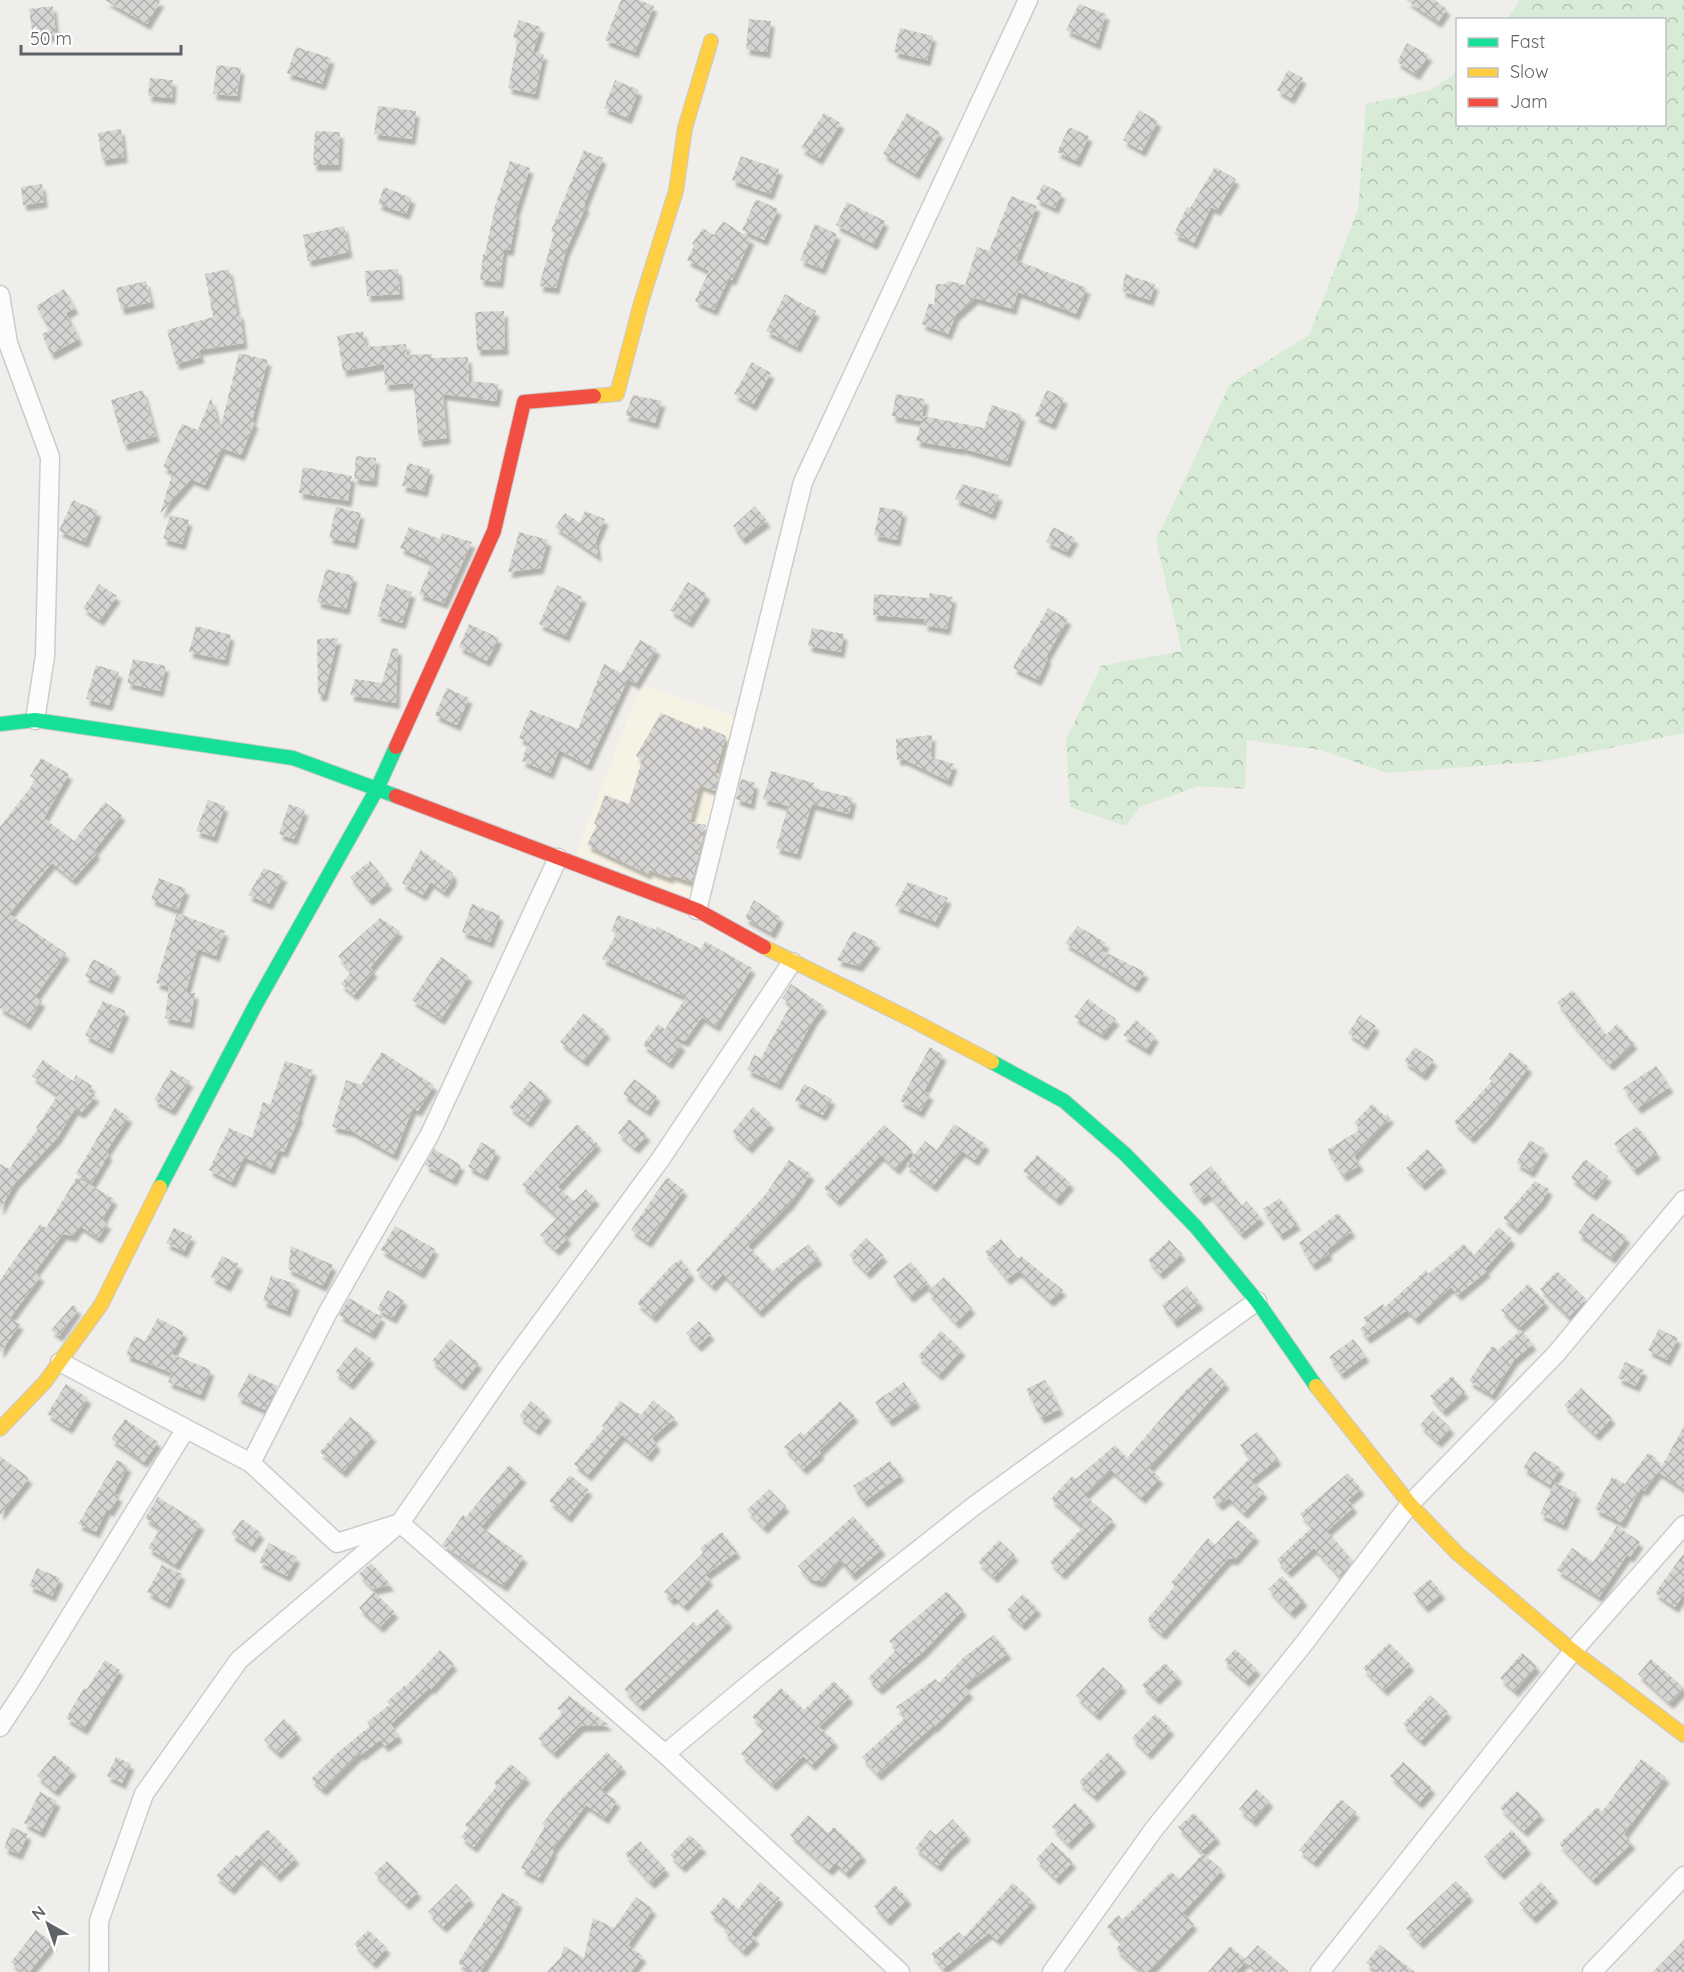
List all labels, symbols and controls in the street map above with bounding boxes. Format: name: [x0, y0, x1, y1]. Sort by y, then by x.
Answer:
scale bar: [21, 18, 182, 56]
legend: [1456, 18, 1666, 126]
text: 50 m: [30, 27, 72, 50]
text: Fast: [1510, 30, 1545, 53]
text: Slow: [1510, 60, 1548, 83]
text: Jam: [1510, 90, 1548, 113]
north arrow: [18, 1894, 78, 1954]
text: N: [27, 1901, 49, 1924]

